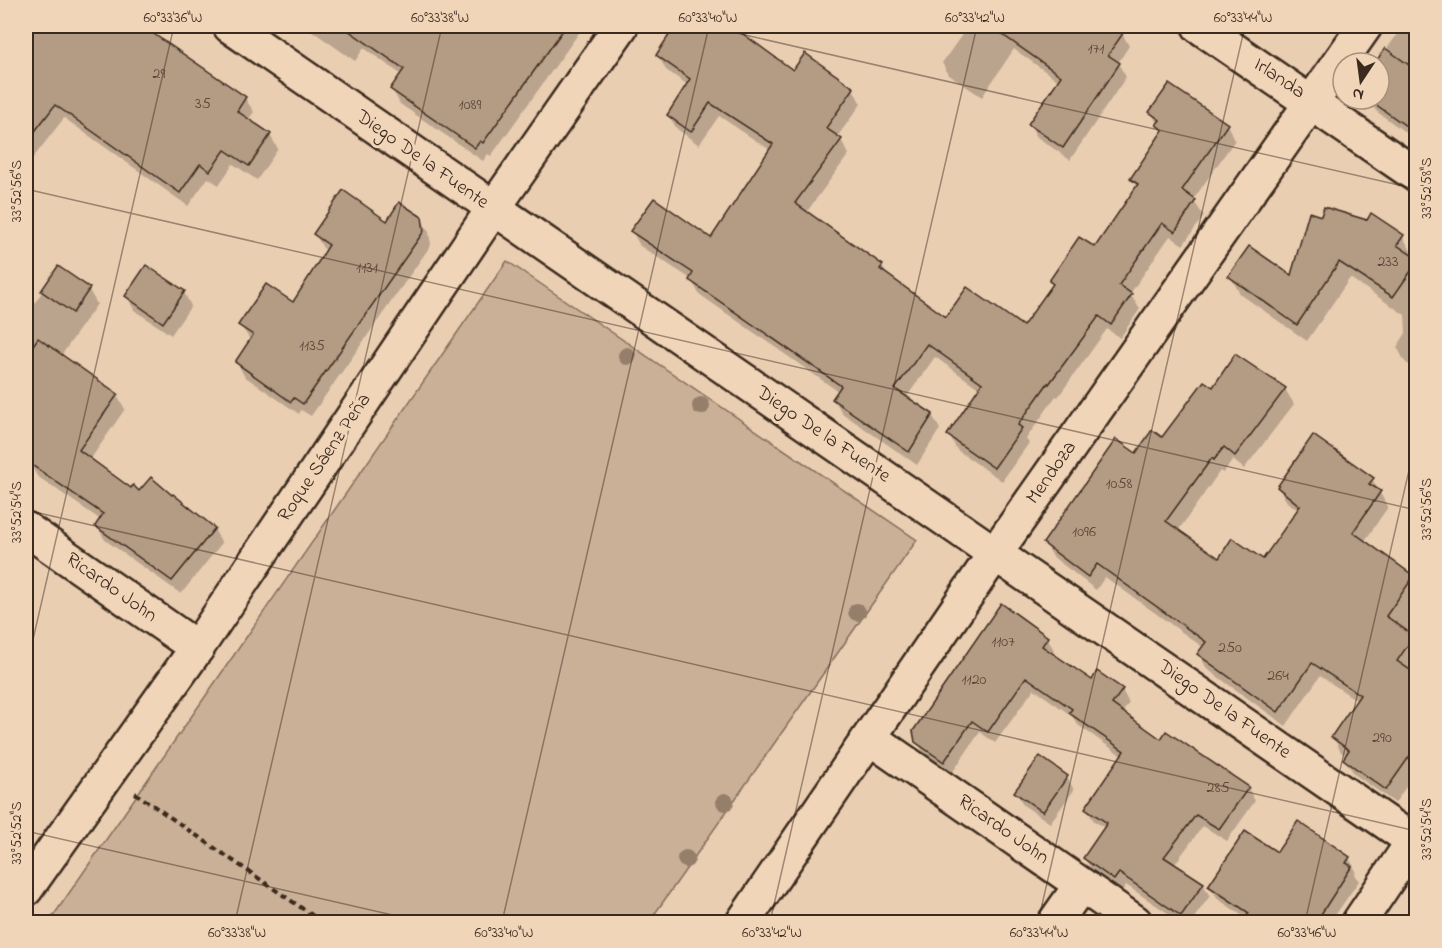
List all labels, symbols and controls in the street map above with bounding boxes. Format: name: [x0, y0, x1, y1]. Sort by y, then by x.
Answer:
text: 60°33'36"W: [144, 7, 203, 29]
text: 60°33'38"W: [411, 7, 469, 29]
text: 60°33'40"W: [679, 7, 737, 29]
text: 60°33'42"W: [945, 7, 1005, 29]
text: 60°33'44"W: [1214, 7, 1272, 29]
house number: 171: [1088, 37, 1104, 61]
street label: Irlanda: [1247, 51, 1311, 107]
north arrow: [1331, 51, 1391, 111]
house number: 29: [153, 62, 166, 86]
text: N: [1350, 81, 1366, 107]
house number: 35: [195, 92, 211, 116]
house number: 1089: [459, 93, 482, 117]
street label: Diego De la Fuente: [348, 103, 495, 218]
text: 33°52'58"S: [1416, 157, 1438, 219]
text: 33°52'56"S: [6, 159, 28, 222]
house number: 233: [1377, 250, 1399, 274]
house number: 1131: [356, 256, 378, 280]
house number: 1135: [299, 334, 325, 358]
street label: Diego De la Fuente: [748, 379, 896, 492]
street label: Roque Sáenz Peña: [271, 388, 379, 528]
street label: Mendoza: [1020, 435, 1084, 511]
house number: 1058: [1105, 472, 1133, 496]
text: 33°52'56"S: [1416, 477, 1438, 540]
text: 33°52'54"S: [6, 481, 28, 543]
house number: 1096: [1072, 520, 1096, 544]
street label: Ricardo John: [59, 546, 163, 630]
house number: 1107: [991, 630, 1015, 654]
house number: 250: [1218, 636, 1242, 660]
street label: Diego De la Fuente: [1150, 653, 1297, 768]
house number: 264: [1267, 664, 1289, 688]
house number: 1120: [961, 668, 987, 692]
house number: 290: [1372, 726, 1392, 750]
house number: 285: [1206, 776, 1230, 800]
street label: Ricardo John: [951, 788, 1055, 872]
text: 33°52'54"S: [1416, 798, 1438, 860]
text: 33°52'52"S: [6, 801, 28, 865]
text: 60°33'38"W: [208, 922, 266, 944]
text: 60°33'40"W: [475, 922, 533, 944]
text: 60°33'42"W: [742, 922, 802, 944]
text: 60°33'44"W: [1010, 922, 1068, 944]
text: 60°33'46"W: [1278, 922, 1336, 944]

